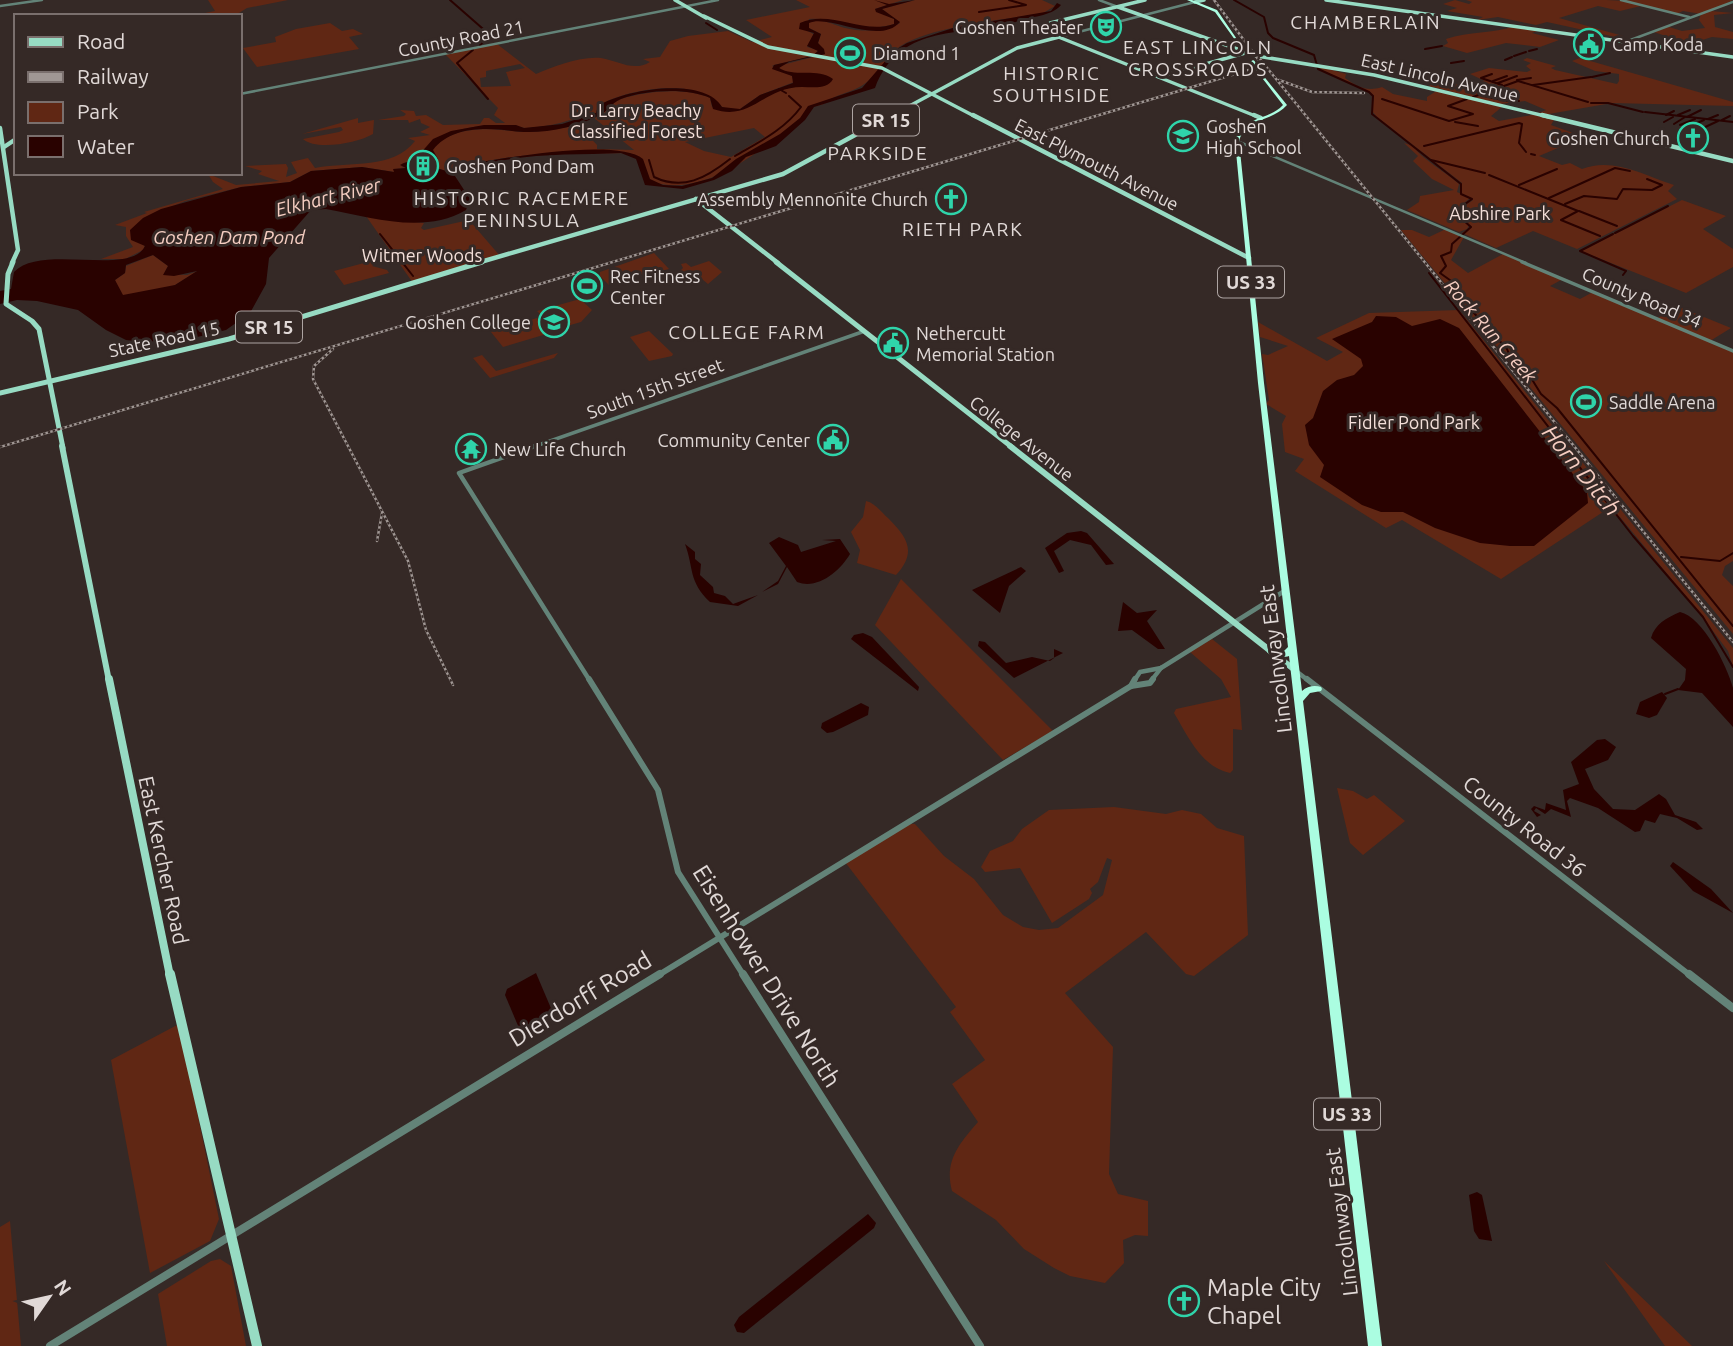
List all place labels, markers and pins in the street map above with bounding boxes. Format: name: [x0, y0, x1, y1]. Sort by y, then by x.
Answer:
theatre icon: Goshen Theater: [1089, 10, 1123, 44]
place label: Goshen Theater: [955, 17, 1083, 37]
public building icon: Camp Koda: [1572, 27, 1606, 61]
place label: Camp Koda: [1612, 34, 1704, 54]
sports icon: Diamond 1: [833, 36, 867, 70]
place label: Diamond 1: [873, 43, 960, 63]
place label: Goshen High School: [1206, 116, 1302, 157]
school or university icon: Goshen High School: [1166, 119, 1200, 153]
church icon: Goshen Church: [1676, 121, 1710, 155]
place label: Goshen Church: [1548, 128, 1670, 148]
building icon: Goshen Pond Dam: [406, 149, 440, 183]
place label: Goshen Pond Dam: [446, 156, 594, 176]
church icon: Assembly Mennonite Church: [934, 182, 968, 216]
place label: Assembly Mennonite Church: [697, 189, 928, 209]
place label: Rec Fitness Center: [610, 266, 701, 307]
sports icon: Rec Fitness Center: [570, 269, 604, 303]
school or university icon: Goshen College: [537, 305, 571, 339]
place label: Goshen College: [405, 312, 531, 332]
place label: Nethercutt Memorial Station: [916, 323, 1055, 364]
public building icon: Nethercutt Memorial Station: [876, 326, 910, 360]
sports icon: Saddle Arena: [1569, 385, 1603, 419]
place label: Saddle Arena: [1609, 392, 1716, 412]
public building icon: Community Center: [816, 423, 850, 457]
place label: Community Center: [658, 430, 810, 450]
temple icon: New Life Church: [454, 432, 488, 466]
place label: New Life Church: [494, 439, 626, 459]
place label: Maple City Chapel: [1207, 1274, 1321, 1329]
church icon: Maple City Chapel: [1167, 1284, 1201, 1318]

